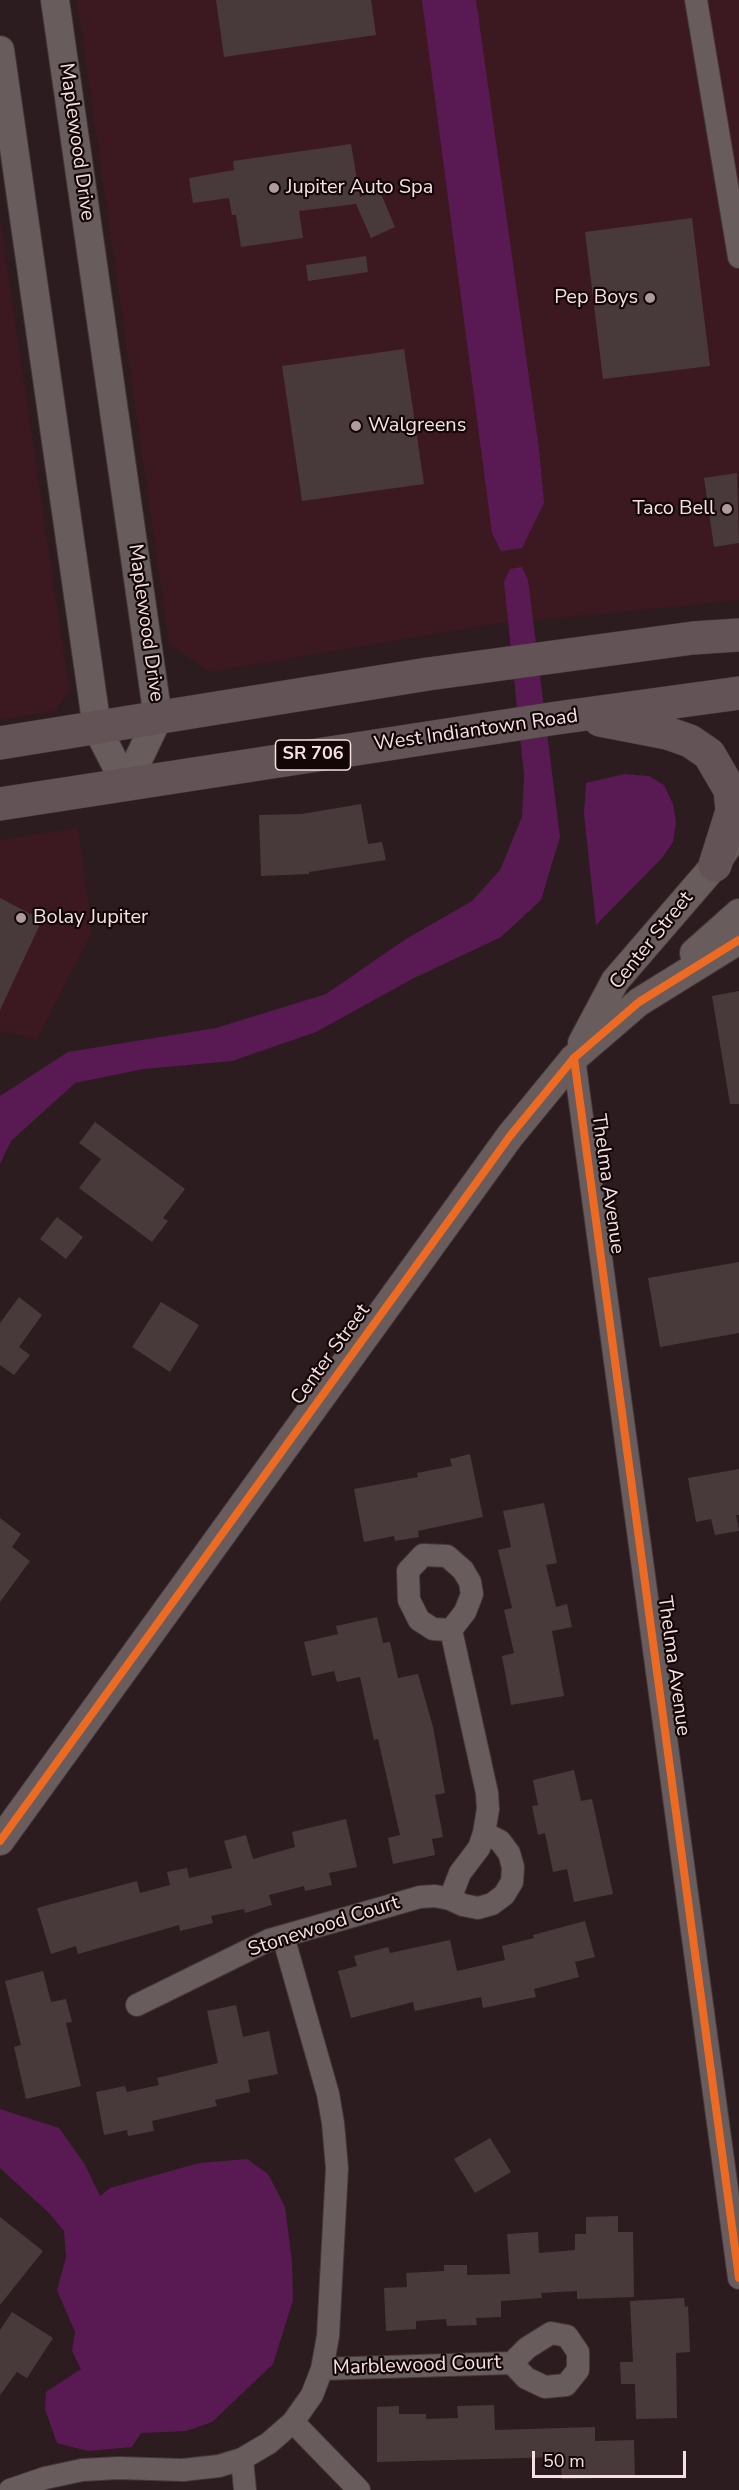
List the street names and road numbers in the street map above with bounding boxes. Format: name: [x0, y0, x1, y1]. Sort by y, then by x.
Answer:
street label: Maplewood Drive: [53, 62, 99, 222]
street label: Maplewood Drive: [122, 543, 168, 703]
street label: West Indiantown Road: [373, 705, 579, 757]
road number: SR 706: [276, 740, 350, 770]
street label: Center Street: [605, 887, 699, 995]
street label: Thelma Avenue: [585, 1113, 629, 1255]
street label: Center Street: [286, 1300, 376, 1410]
street label: Thelma Avenue: [651, 1595, 695, 1737]
street label: Stonewood Court: [245, 1891, 403, 1963]
street label: Marblewood Court: [332, 2351, 502, 2381]

